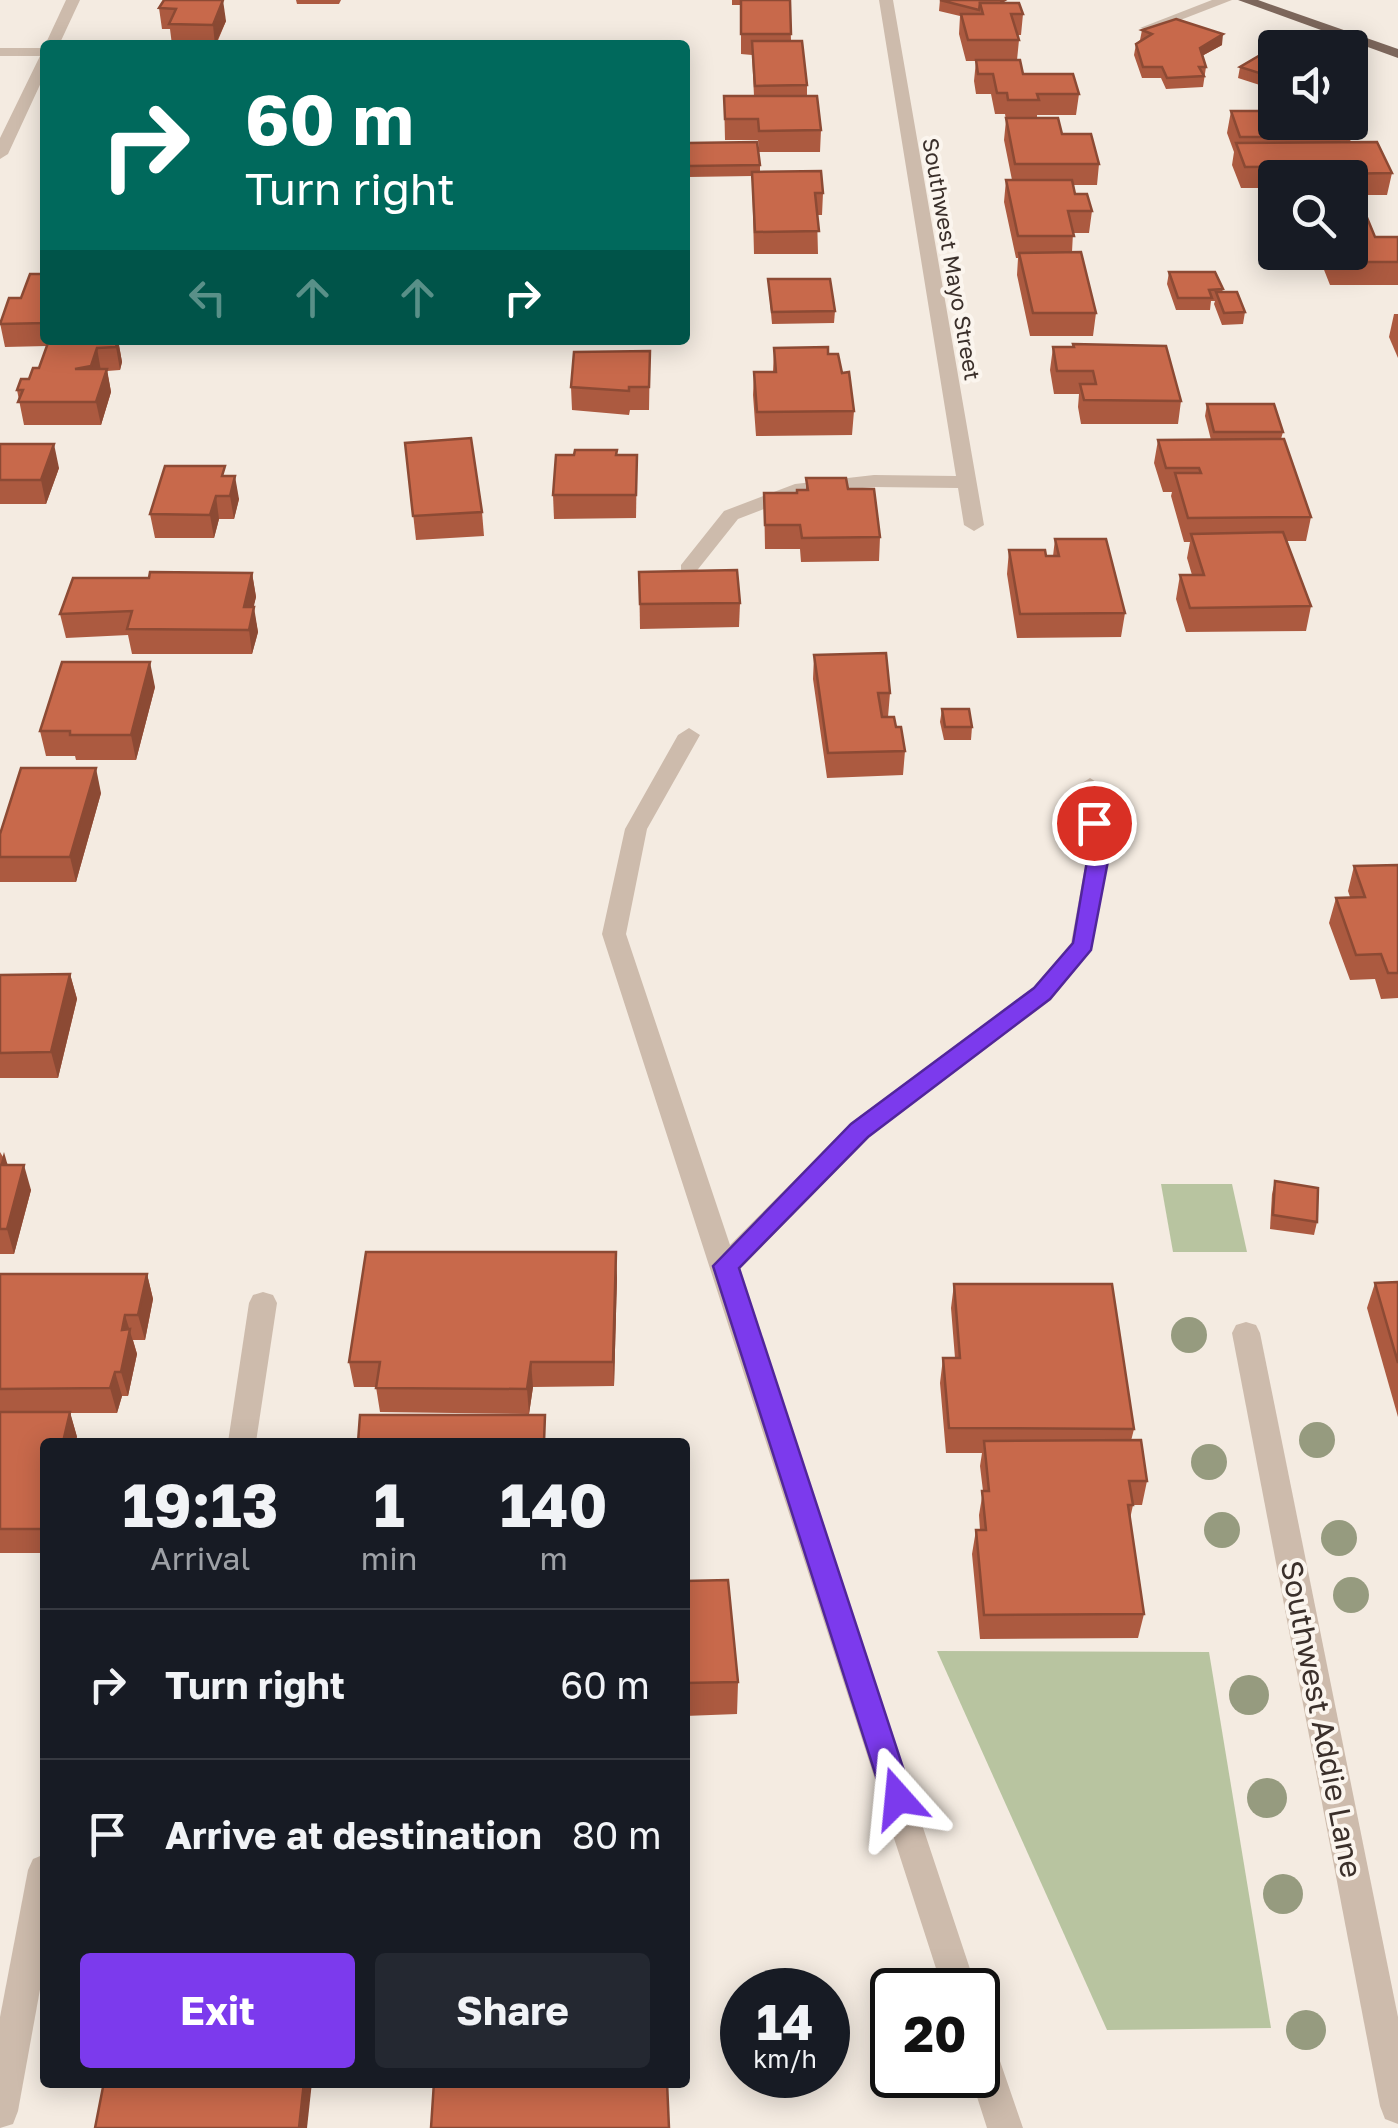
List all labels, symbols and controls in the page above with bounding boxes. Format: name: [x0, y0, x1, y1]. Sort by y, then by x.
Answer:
map controls: [1258, 30, 1368, 270]
button: sound: [1258, 30, 1368, 140]
text: 60 m: [245, 76, 414, 160]
icon: right: [80, 80, 210, 210]
street label: Southwest Mayo Street: [917, 136, 987, 382]
button: search: [1258, 160, 1368, 270]
text: Turn right: [245, 161, 455, 215]
icon: left: [180, 270, 235, 325]
icon: ahead: [285, 270, 340, 325]
icon: ahead: [390, 270, 445, 325]
icon: right: [495, 270, 550, 325]
pin: [1052, 781, 1137, 866]
icon: arrive: [1067, 796, 1122, 851]
text: 19:13: [123, 1468, 278, 1540]
text: 1: [374, 1468, 405, 1540]
text: 140: [500, 1468, 607, 1540]
text: Arrival: [150, 1539, 251, 1577]
text: min: [361, 1539, 417, 1577]
text: m: [540, 1539, 568, 1577]
street label: Southwest Addie Lane: [1274, 1557, 1370, 1881]
icon: right: [80, 1657, 135, 1712]
text: Turn right: [165, 1662, 345, 1707]
text: 60 m: [560, 1662, 650, 1707]
position arrow: [846, 1746, 950, 1850]
icon: arrive: [80, 1807, 135, 1862]
text: Arrive at destination: [165, 1812, 542, 1857]
text: 80 m: [572, 1812, 662, 1857]
button: Exit: [80, 1953, 355, 2068]
button: Share: [375, 1953, 650, 2068]
speed limit sign: 20: [870, 1968, 1000, 2098]
text: 14: [756, 1991, 813, 2051]
text: km/h: [753, 2043, 817, 2074]

